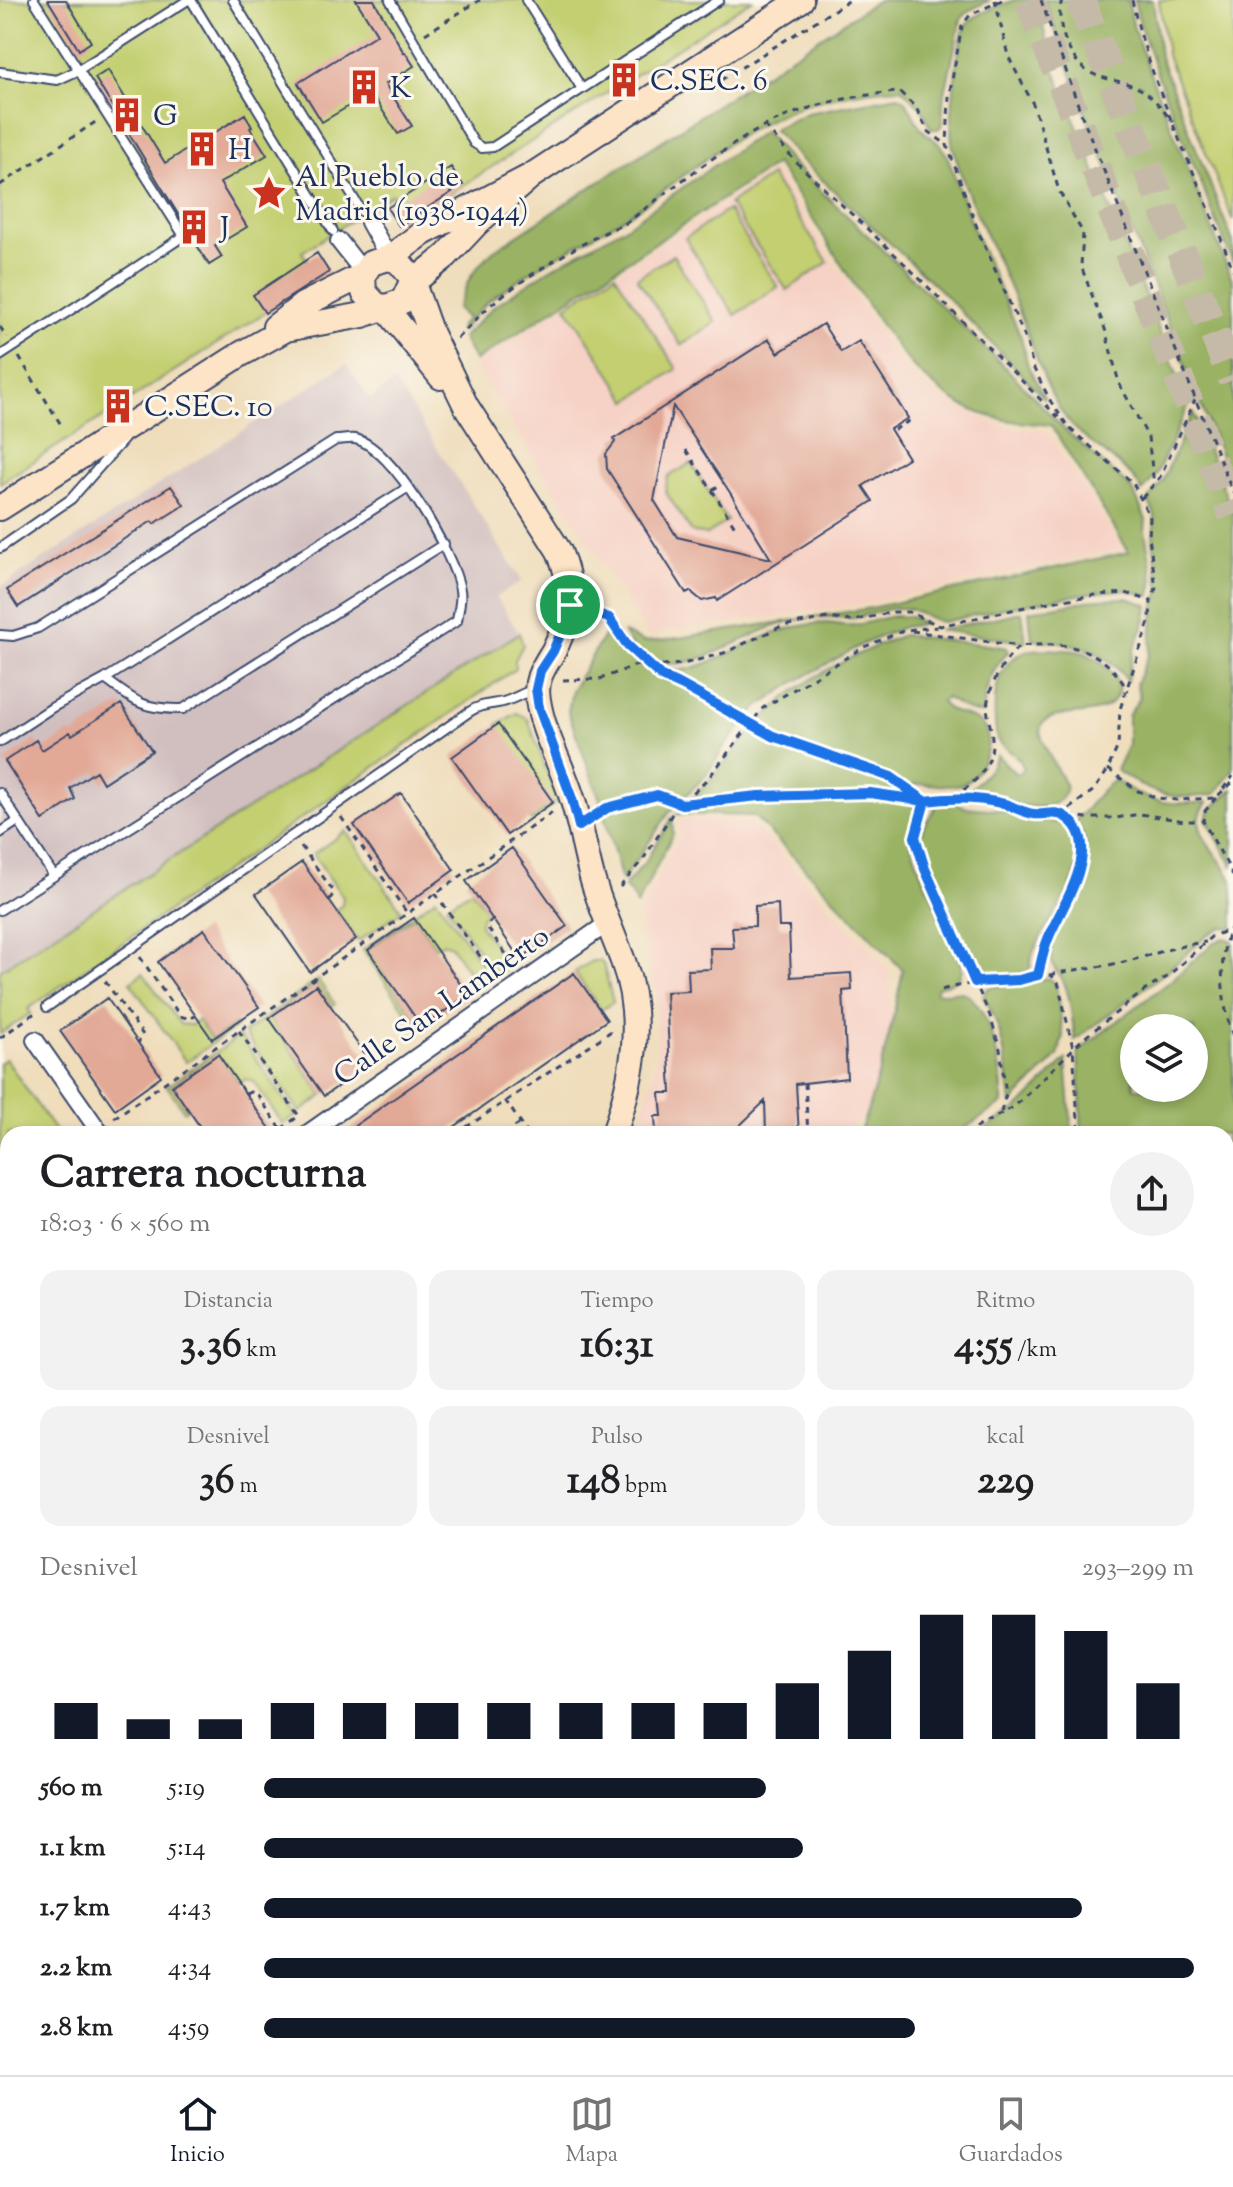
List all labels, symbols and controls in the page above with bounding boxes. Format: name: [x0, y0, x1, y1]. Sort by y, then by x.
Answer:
building icon: C.SEC. 6: [605, 61, 643, 99]
place label: C.SEC. 6: [650, 61, 768, 104]
building icon: K: [345, 68, 383, 106]
place label: K: [390, 68, 412, 111]
building icon: G: [108, 96, 146, 134]
place label: G: [153, 96, 178, 139]
building icon: H: [183, 130, 221, 168]
place label: H: [228, 130, 252, 173]
place label: Al Pueblo de Madrid (1938-1944): [295, 157, 528, 234]
place icon: Al Pueblo de Madrid (1938-1944): [250, 174, 288, 212]
building icon: J: [175, 208, 213, 246]
place label: J: [218, 208, 229, 251]
building icon: C.SEC. 10: [99, 387, 137, 425]
place label: C.SEC. 10: [144, 387, 273, 430]
pin: [536, 571, 604, 639]
icon: arrive: [548, 583, 592, 627]
street label: Calle San Lamberto: [326, 916, 559, 1098]
map controls: [1120, 1014, 1208, 1102]
button: layers: [1120, 1014, 1208, 1102]
text: Carrera nocturna: [40, 1144, 367, 1207]
button: share: [1110, 1152, 1194, 1236]
text: 18:03 · 6 × 560 m: [40, 1206, 211, 1243]
text: Distancia: [184, 1286, 273, 1318]
text: Tiempo: [580, 1286, 653, 1318]
text: Ritmo: [976, 1286, 1035, 1318]
text: 3.36: [180, 1318, 242, 1375]
text: 16:31: [580, 1318, 654, 1375]
text: 4:55: [954, 1318, 1013, 1375]
text: km: [242, 1335, 277, 1367]
text: /km: [1013, 1335, 1057, 1367]
text: Desnivel: [187, 1422, 270, 1454]
text: Pulso: [591, 1422, 643, 1454]
text: kcal: [987, 1422, 1025, 1454]
text: 36: [199, 1454, 235, 1511]
text: 148: [567, 1454, 620, 1511]
text: 229: [977, 1454, 1034, 1511]
text: m: [235, 1471, 258, 1503]
text: bpm: [620, 1471, 667, 1503]
text: Desnivel: [40, 1550, 138, 1587]
text: 293–299 m: [1082, 1550, 1194, 1587]
text: 560 m: [40, 1770, 103, 1807]
text: 5:19: [168, 1770, 205, 1807]
text: 1.1 km: [40, 1830, 105, 1867]
text: 5:14: [168, 1830, 206, 1867]
text: 1.7 km: [40, 1890, 110, 1927]
text: 4:43: [168, 1890, 211, 1927]
text: 2.2 km: [40, 1950, 112, 1987]
text: 4:34: [168, 1950, 211, 1987]
text: 2.8 km: [40, 2010, 113, 2047]
text: 4:59: [168, 2010, 209, 2047]
tab: Inicio: [170, 2092, 225, 2172]
tab: Mapa: [566, 2092, 618, 2172]
tab: Guardados: [959, 2092, 1063, 2172]

